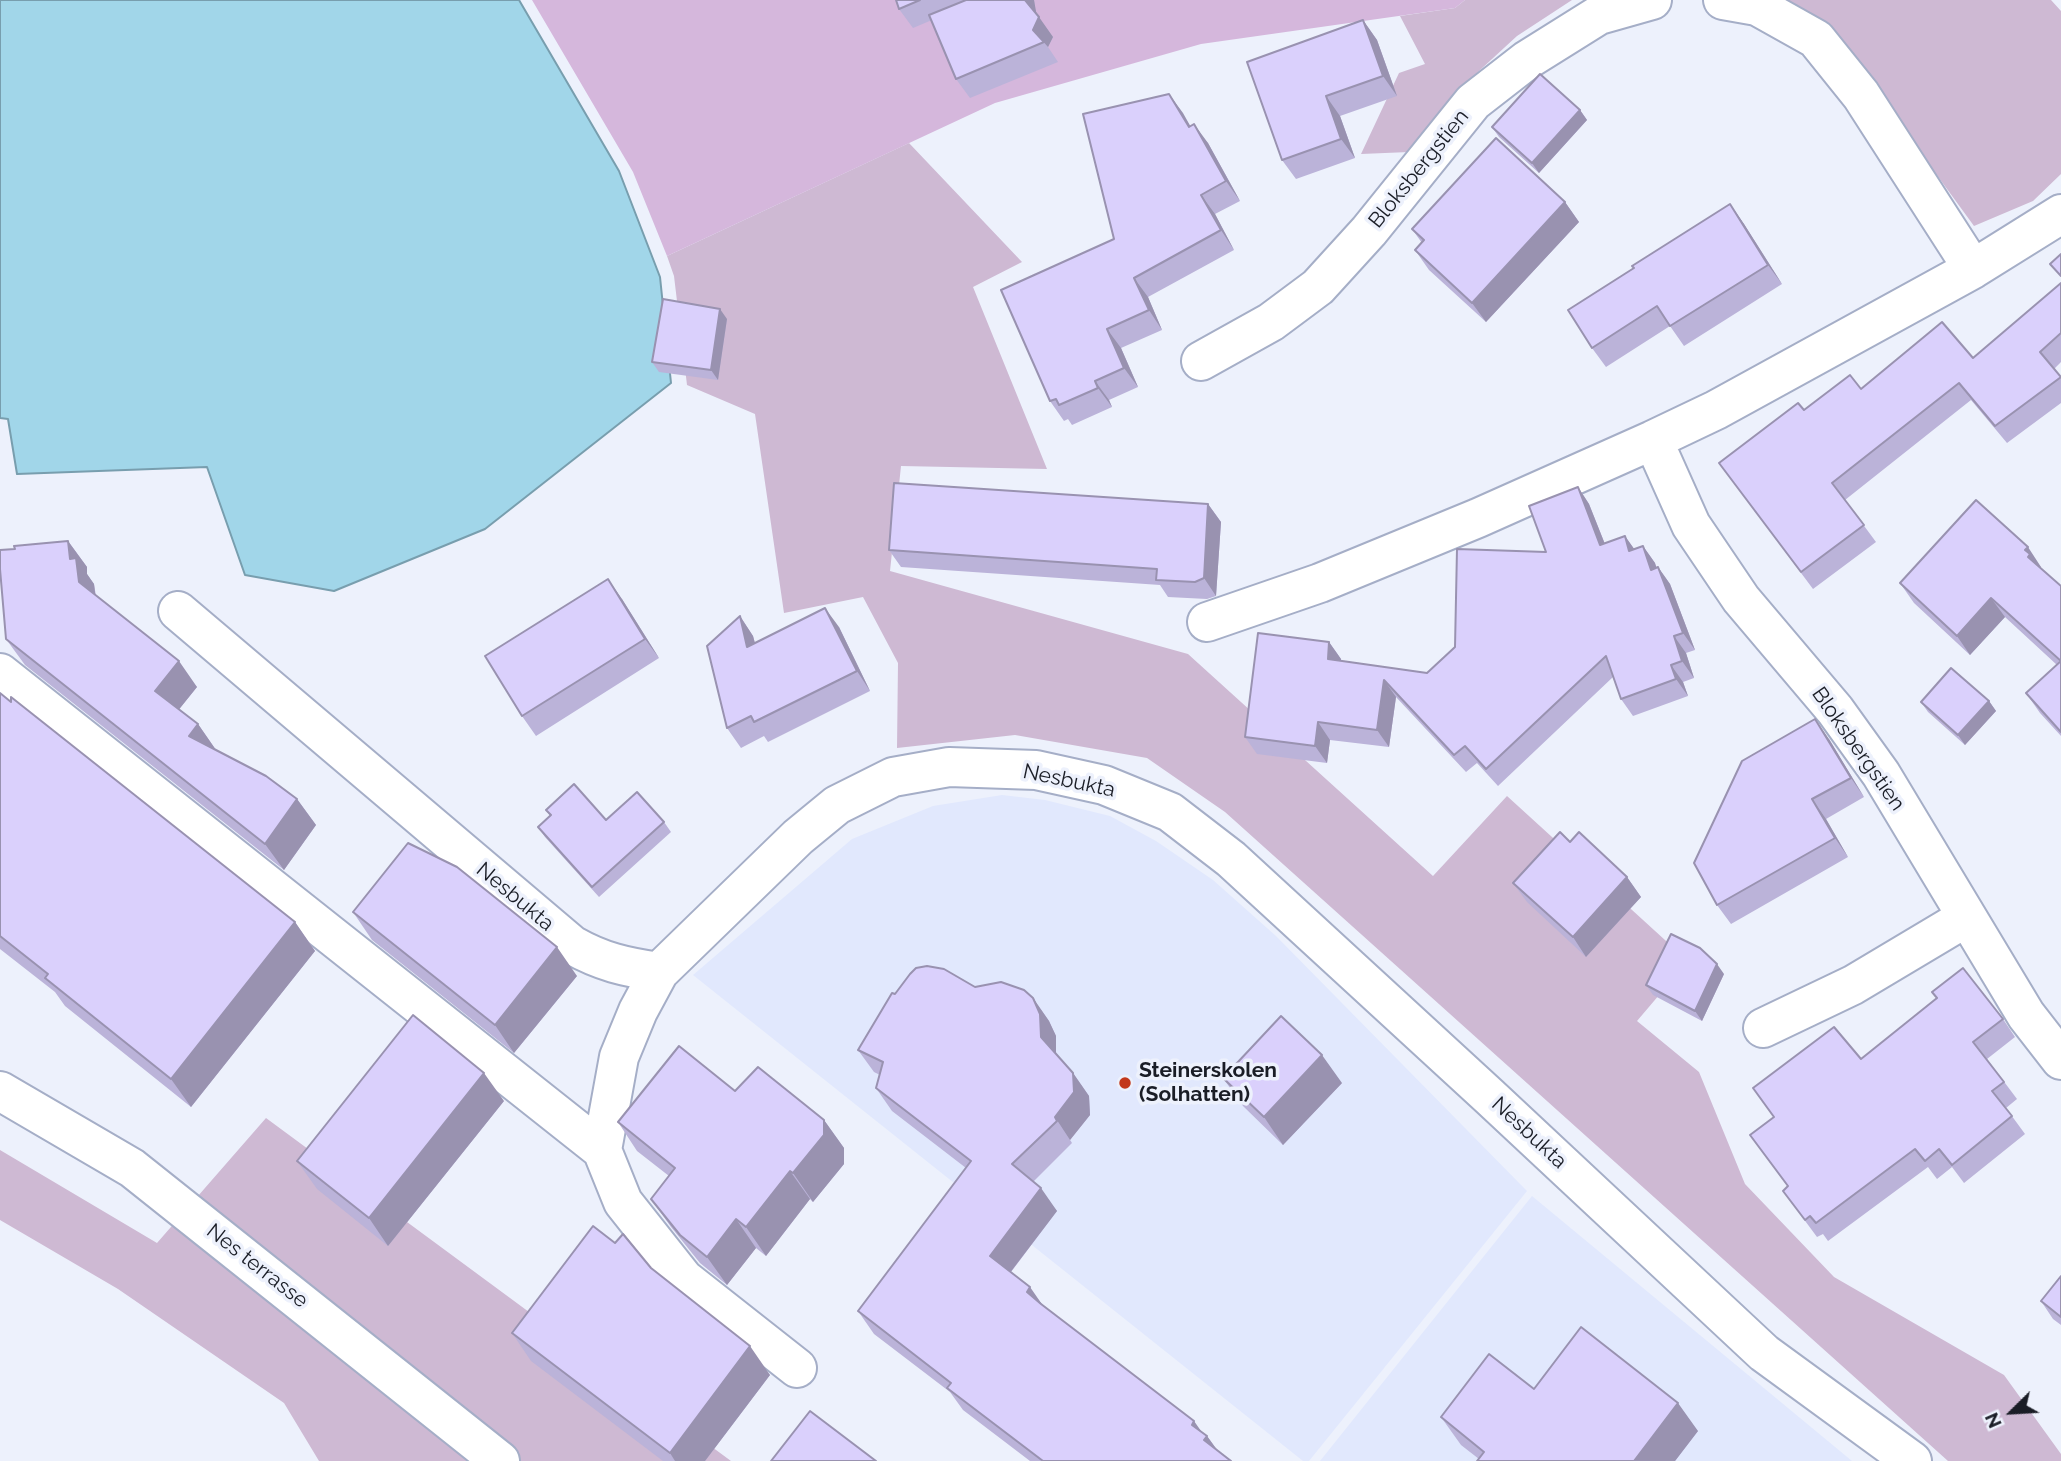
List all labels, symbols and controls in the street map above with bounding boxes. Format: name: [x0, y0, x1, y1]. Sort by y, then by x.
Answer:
street label: Bloksbergstien: [1364, 105, 1474, 233]
street label: Bloksbergstien: [1806, 682, 1910, 816]
street label: Nesbukta: [1021, 759, 1117, 803]
street label: Nesbukta: [471, 857, 559, 937]
place label: Steinerskolen (Solhatten): [1139, 1058, 1277, 1108]
marker: Steinerskolen (Solhatten): [1117, 1075, 1133, 1091]
street label: Nesbukta: [1486, 1092, 1572, 1174]
street label: Nes terrasse: [201, 1219, 313, 1313]
north arrow: [1977, 1377, 2047, 1447]
text: N: [1980, 1409, 2006, 1432]

